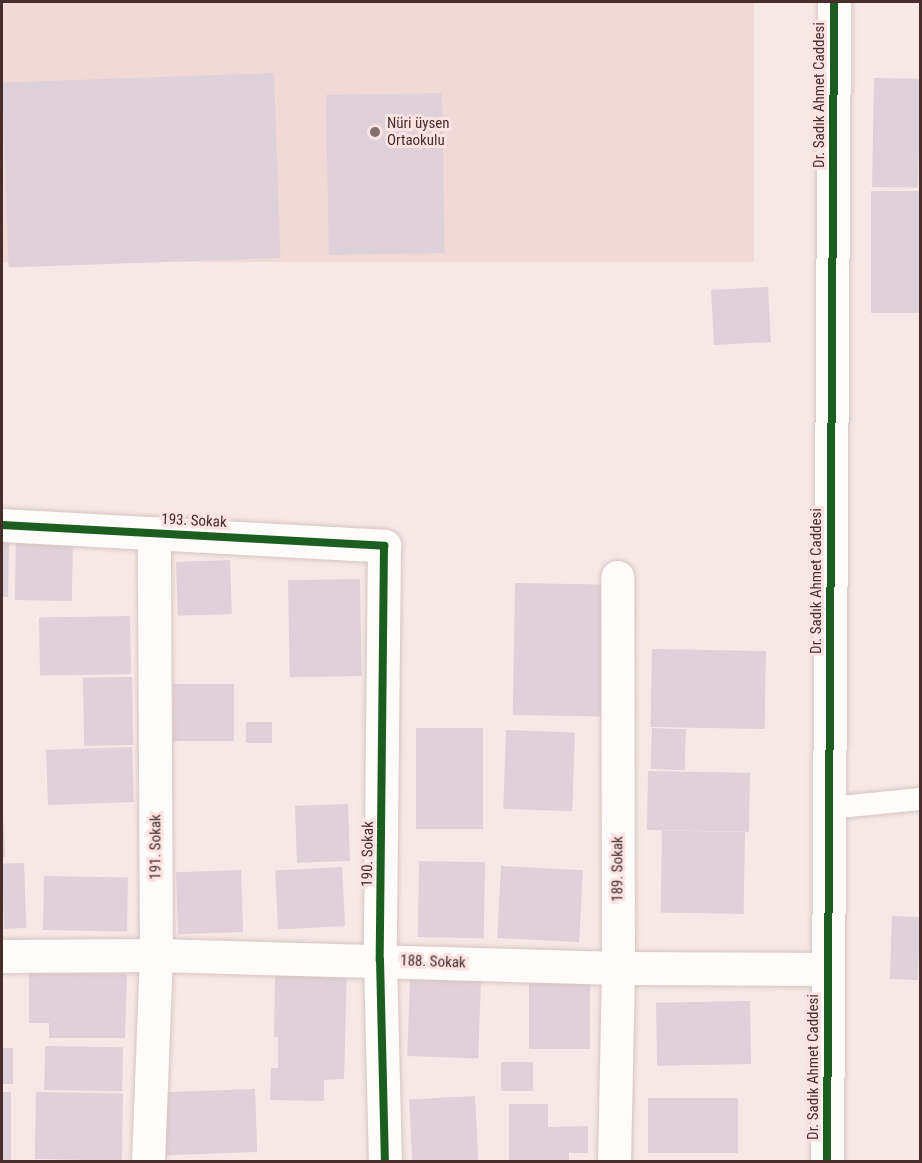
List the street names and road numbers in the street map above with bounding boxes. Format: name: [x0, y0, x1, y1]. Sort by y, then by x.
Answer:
street label: Dr. Sadık Ahmet Caddesi: [811, 22, 829, 168]
street label: Dr. Sadık Ahmet Caddesi: [808, 508, 826, 654]
street label: 193. Sokak: [161, 510, 227, 532]
street label: 191. Sokak: [147, 814, 165, 880]
street label: 190. Sokak: [358, 821, 378, 887]
street label: 189. Sokak: [609, 836, 627, 902]
street label: 188. Sokak: [400, 952, 466, 972]
street label: Dr. Sadık Ahmet Caddesi: [805, 994, 823, 1140]

